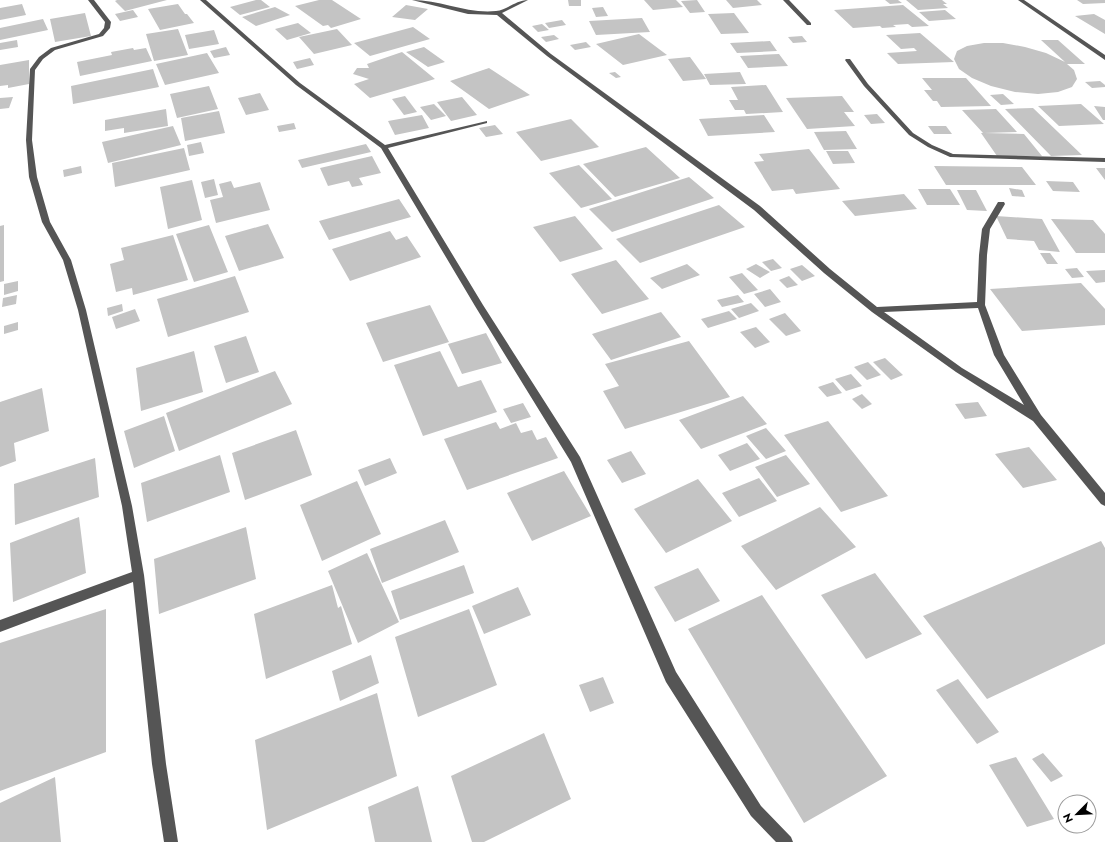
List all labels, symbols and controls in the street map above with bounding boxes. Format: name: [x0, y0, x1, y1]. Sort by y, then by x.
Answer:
north arrow: [1057, 794, 1097, 834]
text: N: [1059, 811, 1077, 825]

